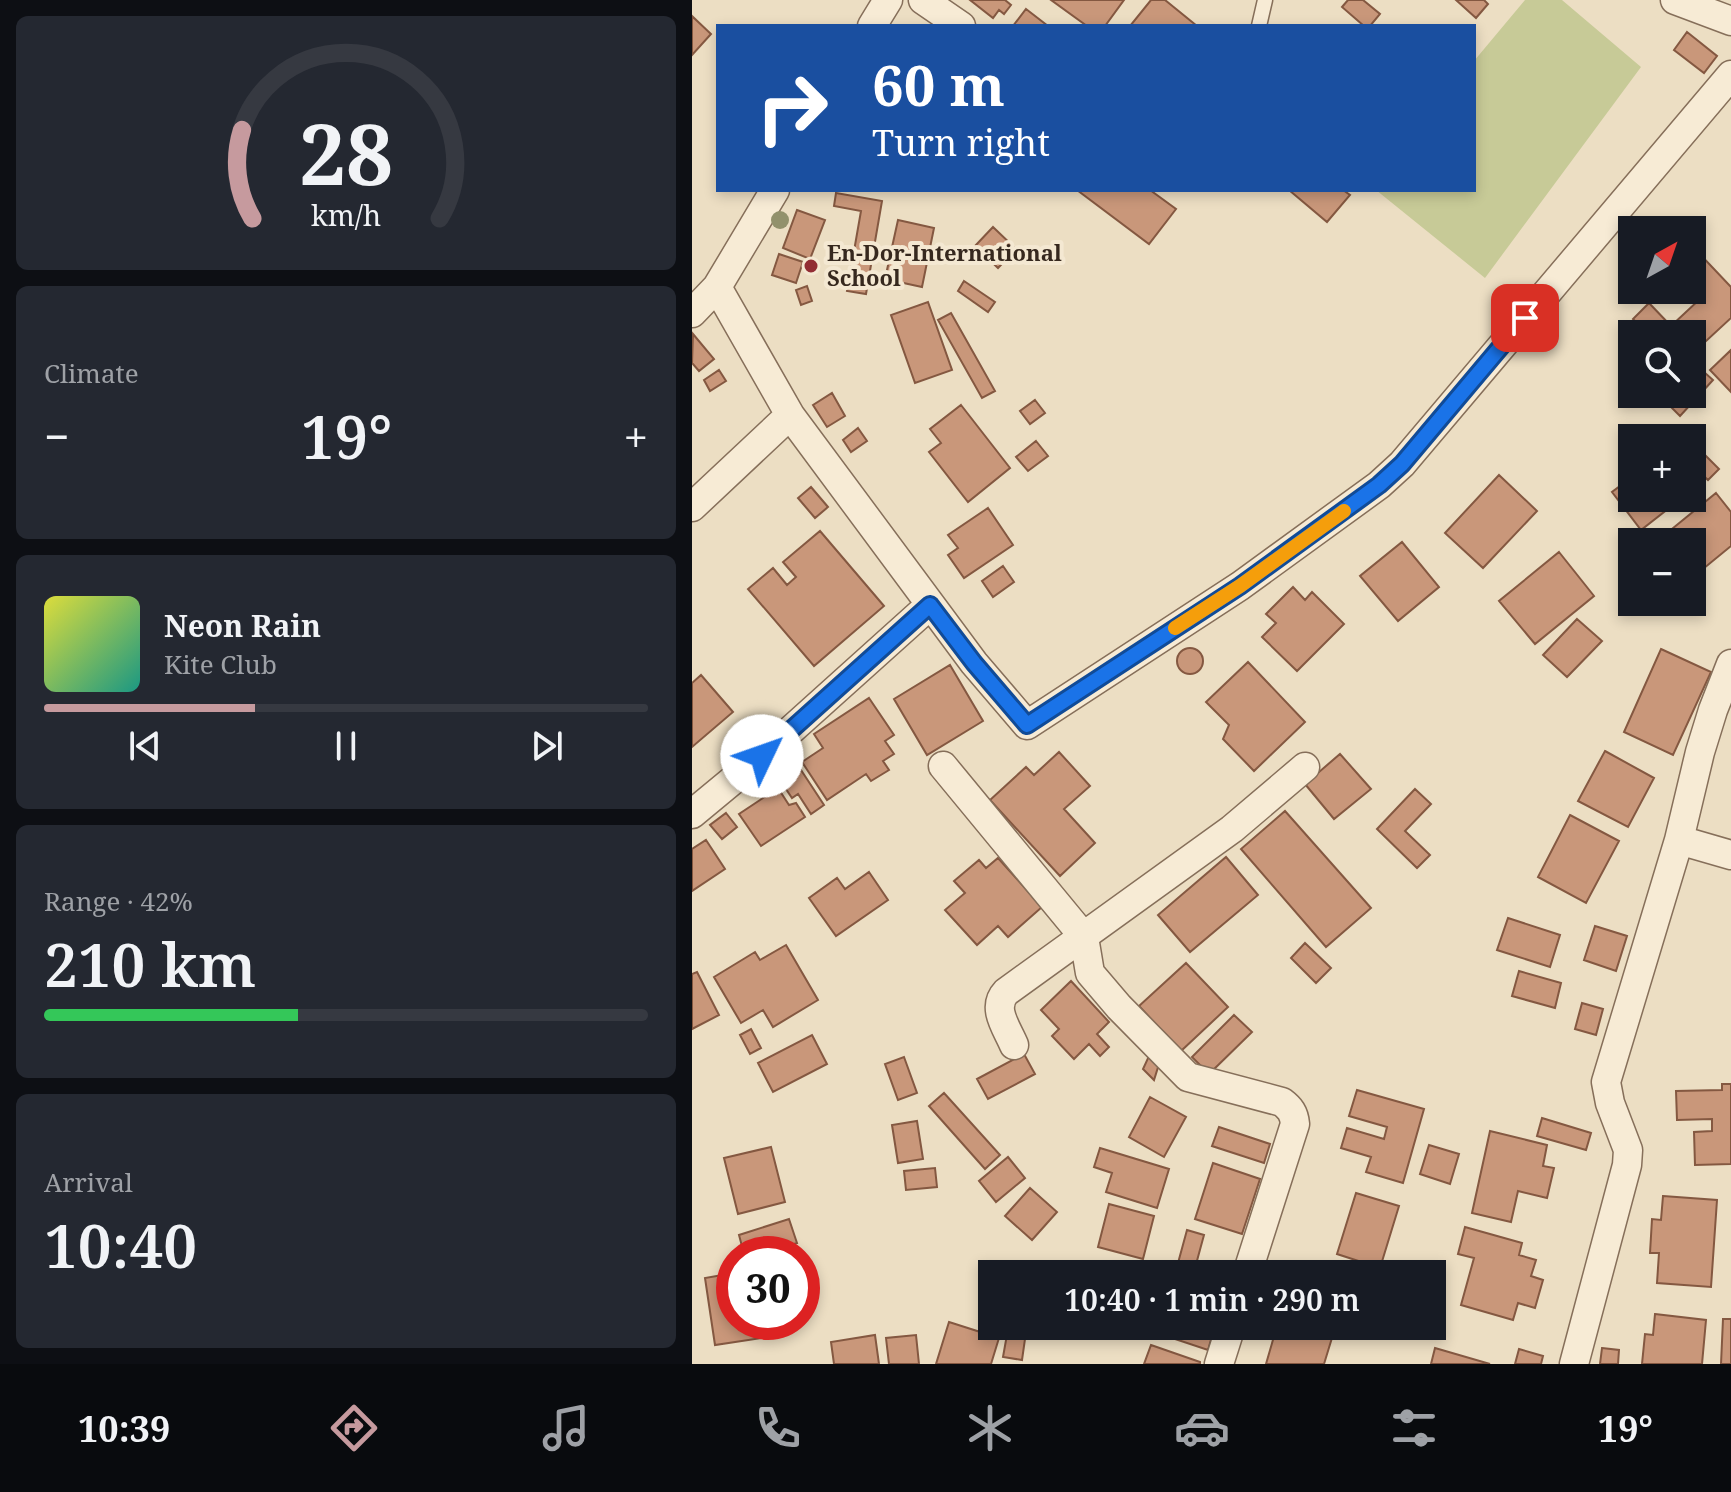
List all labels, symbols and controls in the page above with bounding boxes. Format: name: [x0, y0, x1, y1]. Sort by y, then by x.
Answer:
text: 60 m: [872, 46, 1005, 122]
icon: right: [740, 56, 844, 160]
text: 28: [299, 95, 393, 208]
text: Turn right: [872, 118, 1050, 167]
text: km/h: [311, 195, 381, 234]
north arrow: [1618, 216, 1706, 304]
map controls: [1618, 216, 1706, 616]
place label: En-Dor-International School: [827, 237, 1062, 292]
marker: En-Dor-International School: [802, 257, 820, 275]
pin: [1491, 284, 1559, 352]
icon: arrive: [1503, 296, 1547, 340]
button: search: [1618, 320, 1706, 408]
text: Climate: [44, 355, 139, 391]
text: 19°: [301, 395, 392, 477]
text: −: [44, 406, 69, 466]
text: +: [623, 406, 648, 466]
button: +: [1618, 424, 1706, 512]
button: −: [1618, 528, 1706, 616]
text: Neon Rain: [164, 605, 321, 646]
text: Kite Club: [164, 646, 277, 682]
position arrow: [720, 714, 804, 798]
icon: previous: [123, 724, 167, 768]
icon: pause: [324, 724, 368, 768]
icon: next: [525, 724, 569, 768]
text: Range · 42%: [44, 883, 193, 919]
text: 210 km: [44, 923, 256, 1005]
text: Arrival: [44, 1164, 133, 1200]
text: 10:40: [44, 1204, 197, 1286]
speed limit sign: 30: [716, 1236, 820, 1340]
text: 10:40 · 1 min · 290 m: [1064, 1279, 1360, 1320]
icon: directions: [326, 1400, 382, 1456]
icon: music: [538, 1400, 594, 1456]
icon: phone: [750, 1400, 806, 1456]
icon: climate: [962, 1400, 1018, 1456]
icon: car: [1174, 1400, 1230, 1456]
icon: filters: [1386, 1400, 1442, 1456]
text: 10:39: [78, 1404, 170, 1453]
text: 19°: [1598, 1404, 1653, 1453]

